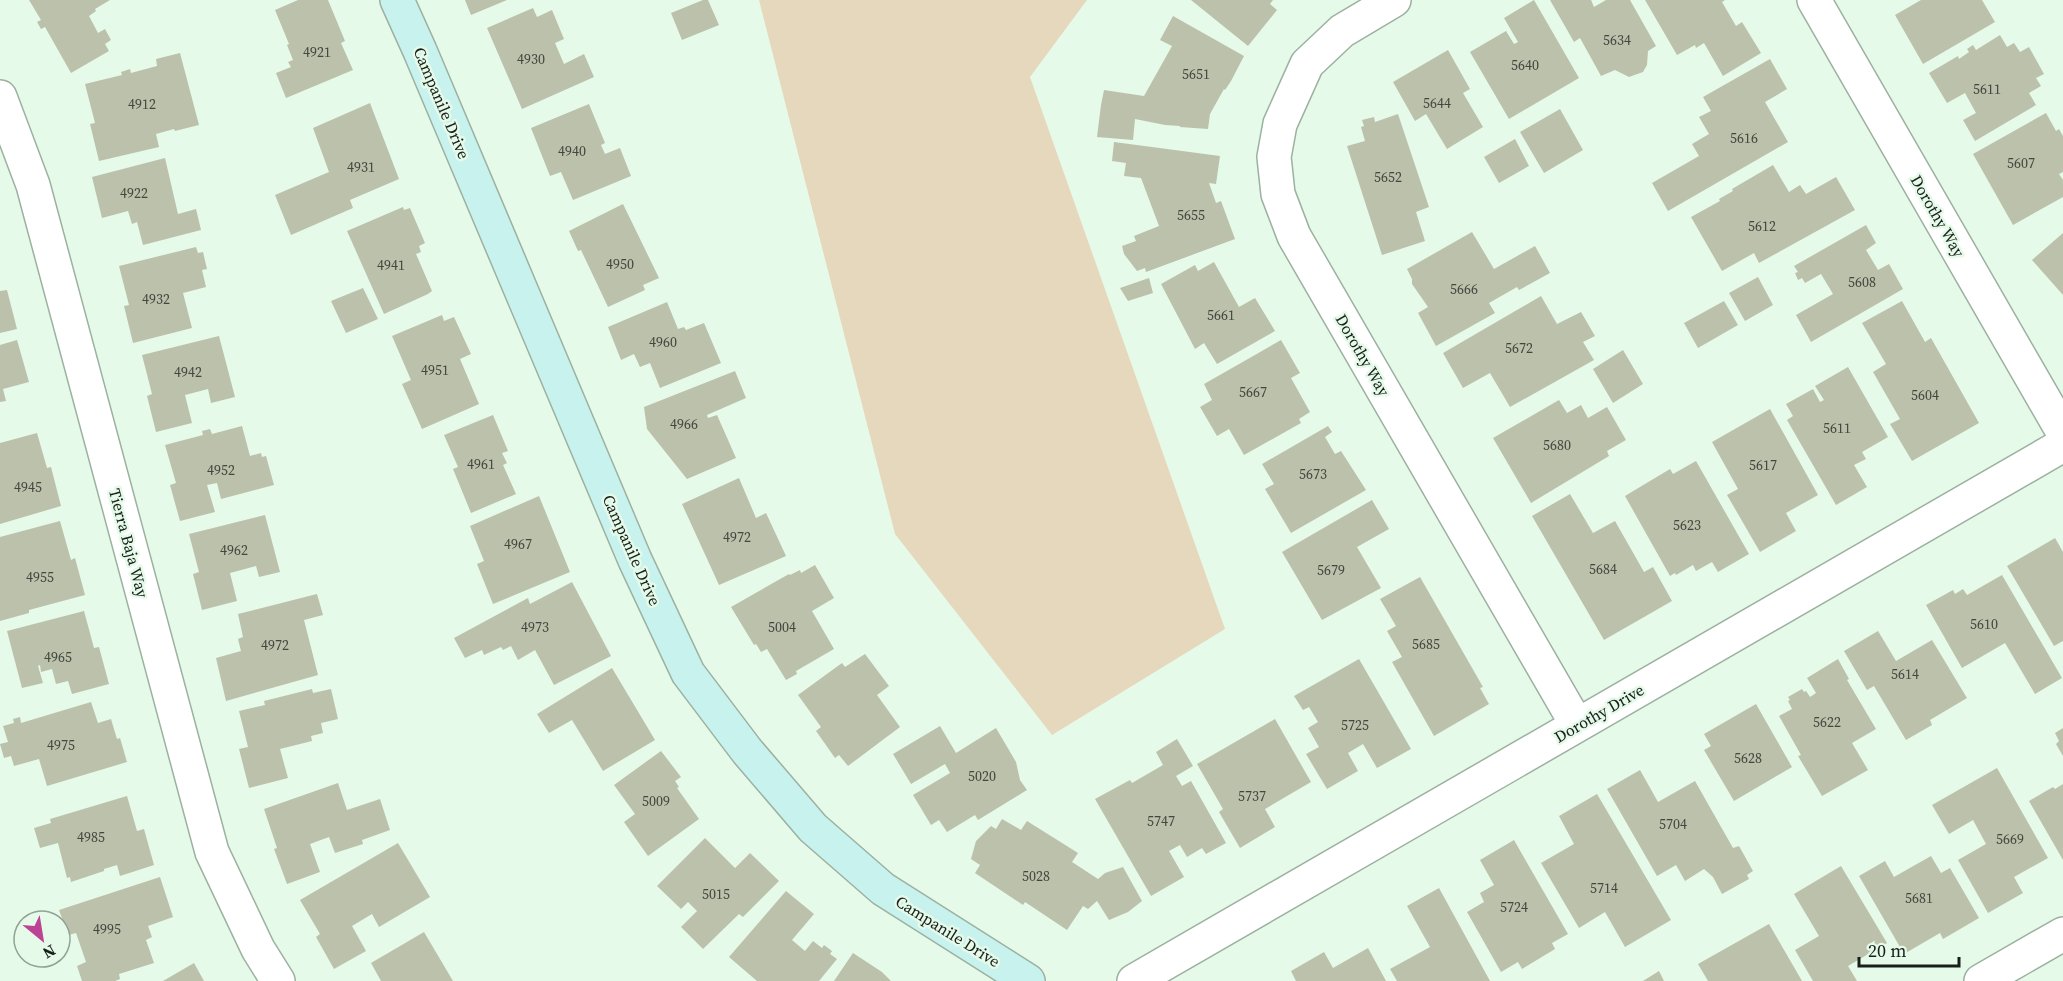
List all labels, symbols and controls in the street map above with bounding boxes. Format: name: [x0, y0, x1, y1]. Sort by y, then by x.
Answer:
house number: 5634: [1603, 30, 1631, 50]
house number: 4921: [303, 42, 331, 62]
street label: Campanile Drive: [409, 44, 475, 162]
house number: 4930: [517, 49, 545, 69]
house number: 5640: [1511, 55, 1539, 75]
house number: 5651: [1182, 64, 1210, 84]
house number: 5611: [1973, 79, 2001, 99]
house number: 5644: [1423, 93, 1451, 113]
house number: 4912: [128, 94, 156, 114]
house number: 5616: [1730, 128, 1758, 148]
house number: 4940: [558, 141, 586, 161]
house number: 5607: [2007, 153, 2035, 173]
house number: 4931: [347, 157, 375, 177]
house number: 5652: [1374, 167, 1402, 187]
street label: Dorothy Way: [1906, 171, 1971, 262]
house number: 4922: [120, 183, 148, 203]
house number: 5655: [1177, 205, 1205, 225]
house number: 5612: [1748, 216, 1776, 236]
house number: 4950: [606, 254, 634, 274]
house number: 4941: [377, 255, 405, 275]
house number: 5608: [1848, 272, 1876, 292]
house number: 5666: [1450, 279, 1478, 299]
house number: 4932: [142, 289, 170, 309]
house number: 5661: [1207, 305, 1235, 325]
street label: Dorothy Way: [1331, 310, 1396, 401]
house number: 4960: [649, 332, 677, 352]
house number: 5672: [1505, 338, 1533, 358]
house number: 4951: [421, 360, 449, 380]
house number: 4942: [174, 362, 202, 382]
house number: 5667: [1239, 382, 1267, 402]
house number: 5604: [1911, 385, 1939, 405]
house number: 4966: [670, 414, 698, 434]
house number: 5611: [1823, 418, 1851, 438]
house number: 5680: [1543, 435, 1571, 455]
house number: 4961: [467, 454, 495, 474]
house number: 5617: [1749, 455, 1777, 475]
house number: 4952: [207, 460, 235, 480]
house number: 5673: [1299, 464, 1327, 484]
house number: 4945: [14, 477, 42, 497]
street label: Tierra Baja Way: [104, 486, 154, 601]
street label: Campanile Drive: [598, 491, 666, 609]
house number: 5623: [1673, 515, 1701, 535]
house number: 4972: [723, 527, 751, 547]
house number: 4967: [504, 534, 532, 554]
house number: 4962: [220, 540, 248, 560]
house number: 5684: [1589, 559, 1617, 579]
house number: 5679: [1317, 560, 1345, 580]
house number: 4955: [26, 567, 54, 587]
house number: 5610: [1970, 614, 1998, 634]
house number: 4973: [521, 617, 549, 637]
house number: 5004: [768, 617, 796, 637]
house number: 5685: [1412, 634, 1440, 654]
house number: 4972: [261, 635, 289, 655]
house number: 4965: [44, 647, 72, 667]
house number: 5614: [1891, 664, 1919, 684]
street label: Dorothy Drive: [1550, 678, 1648, 748]
house number: 5622: [1813, 712, 1841, 732]
house number: 5725: [1341, 715, 1369, 735]
house number: 4975: [47, 735, 75, 755]
house number: 5628: [1734, 748, 1762, 768]
house number: 5020: [968, 766, 996, 786]
house number: 5737: [1238, 786, 1266, 806]
house number: 5009: [642, 791, 670, 811]
house number: 5747: [1147, 811, 1175, 831]
house number: 5704: [1659, 814, 1687, 834]
house number: 4985: [77, 827, 105, 847]
house number: 5669: [1996, 829, 2024, 849]
house number: 5028: [1022, 866, 1050, 886]
house number: 5714: [1590, 878, 1618, 898]
house number: 5015: [702, 884, 730, 904]
house number: 5681: [1905, 888, 1933, 908]
street label: Campanile Drive: [892, 890, 1004, 972]
house number: 5724: [1500, 897, 1528, 917]
north arrow: [12, 909, 72, 969]
house number: 4995: [93, 919, 121, 939]
scale bar: [1859, 930, 1960, 968]
text: 20 m: [1868, 938, 1906, 963]
text: N: [39, 940, 60, 965]

